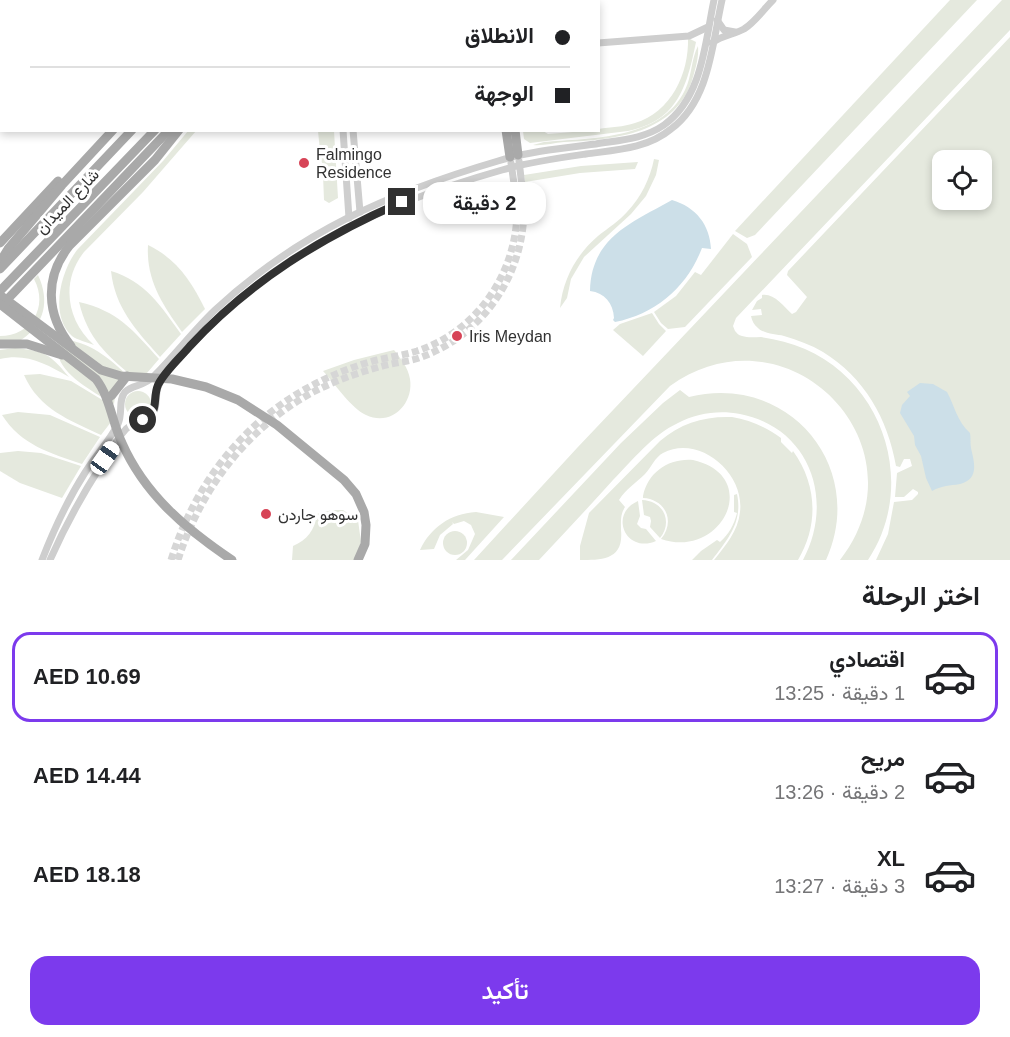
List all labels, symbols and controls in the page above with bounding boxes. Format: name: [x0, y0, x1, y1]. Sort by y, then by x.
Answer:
text: الانطلاق: [465, 23, 534, 48]
text: الوجهة: [474, 81, 534, 106]
place label: Falmingo Residence: [316, 146, 392, 181]
map controls: [932, 150, 992, 210]
button: locate: [932, 150, 992, 210]
marker: Falmingo Residence: [297, 156, 311, 170]
street label: شارع الميدان: [32, 166, 104, 239]
callout: 2 دقيقة: [423, 181, 546, 223]
route end: [388, 188, 415, 215]
text: 2 دقيقة: [453, 192, 516, 214]
place label: Iris Meydan: [469, 328, 552, 345]
marker: Iris Meydan: [450, 329, 464, 343]
route start: [129, 406, 156, 433]
car: [87, 438, 123, 478]
place label: سوهو جاردن: [278, 506, 358, 525]
marker: سوهو جاردن: [259, 507, 273, 521]
text: اختر الرحلة: [862, 581, 980, 611]
text: اقتصادي: [829, 647, 905, 672]
icon: car: [923, 650, 977, 704]
text: AED 10.69: [33, 664, 141, 689]
text: 1 دقيقة · 13:25: [774, 682, 905, 704]
text: مريح: [861, 746, 905, 771]
icon: car: [923, 749, 977, 803]
text: AED 14.44: [33, 763, 141, 788]
text: 2 دقيقة · 13:26: [774, 781, 905, 803]
text: XL: [877, 846, 905, 871]
icon: car: [923, 848, 977, 902]
text: AED 18.18: [33, 862, 141, 887]
text: 3 دقيقة · 13:27: [774, 875, 905, 897]
button: تأكيد: [30, 956, 980, 1025]

